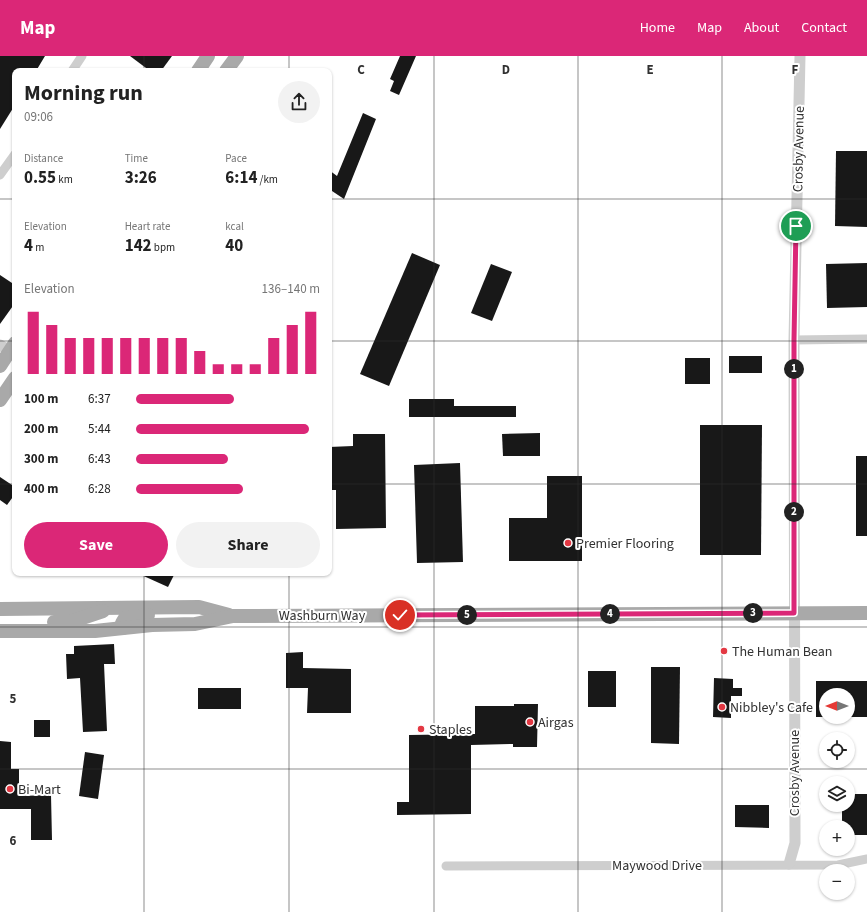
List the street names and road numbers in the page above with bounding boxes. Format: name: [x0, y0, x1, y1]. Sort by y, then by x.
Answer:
street label: Crosby Avenue: [788, 106, 810, 192]
street label: Washburn Way: [279, 606, 366, 626]
street label: Crosby Avenue: [785, 730, 805, 816]
street label: Maywood Drive: [612, 856, 702, 876]

